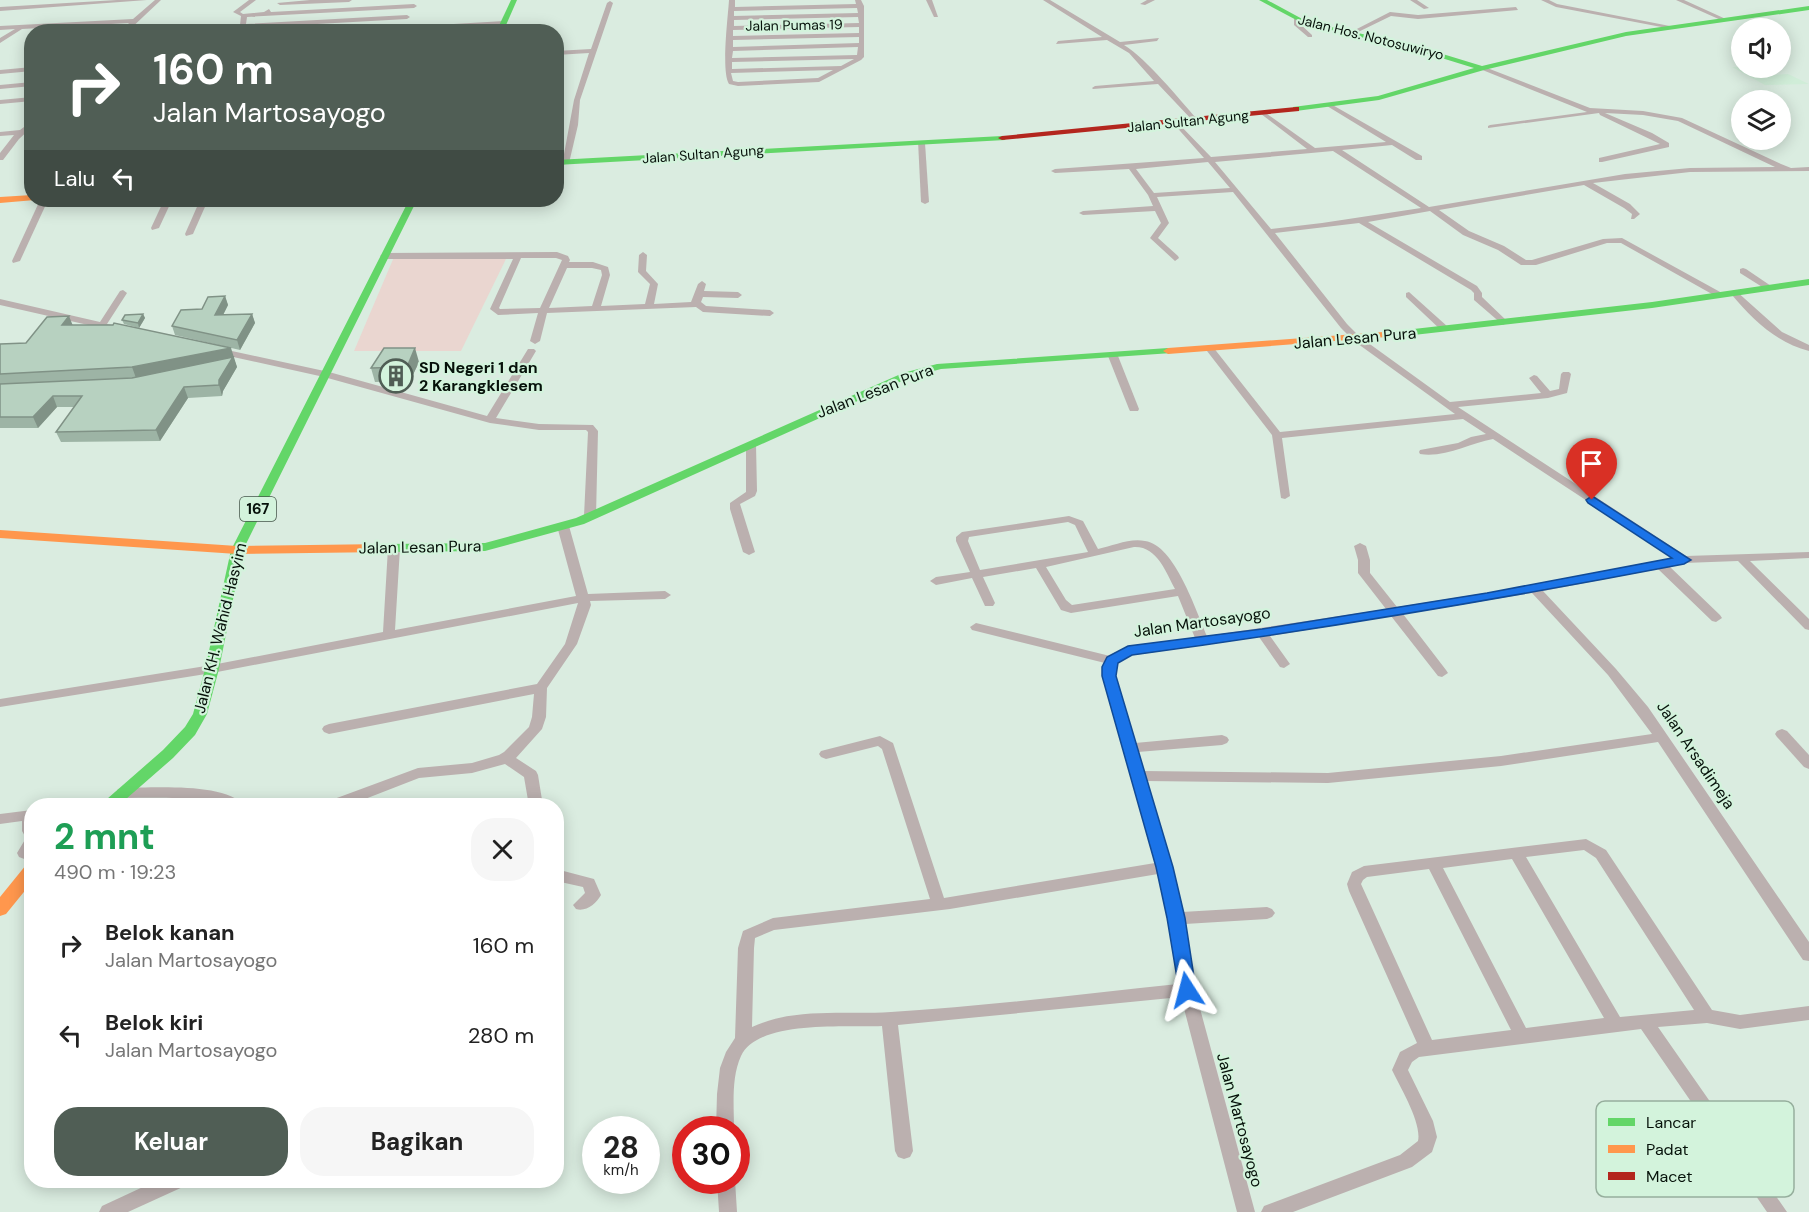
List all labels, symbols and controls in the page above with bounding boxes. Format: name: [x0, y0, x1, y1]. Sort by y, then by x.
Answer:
street label: Jalan Hos. Notosuwiryo: [1296, 10, 1446, 64]
street label: Jalan Pumas 19: [745, 15, 843, 35]
map controls: [1731, 18, 1791, 150]
button: sound: [1731, 18, 1791, 78]
text: 160 m: [153, 42, 274, 97]
icon: right: [54, 48, 132, 126]
button: layers: [1731, 90, 1791, 150]
text: Jalan Martosayogo: [153, 95, 386, 130]
street label: Jalan Sultan Agung: [1126, 106, 1250, 136]
street label: Jalan Sultan Agung: [641, 141, 765, 167]
icon: left: [107, 162, 140, 195]
text: Lalu: [54, 164, 95, 193]
street label: Jalan Lesan Pura: [1293, 322, 1417, 354]
place label: SD Negeri 1 dan 2 Karangklesem: [419, 357, 543, 396]
building icon: SD Negeri 1 dan 2 Karangklesem: [378, 358, 414, 394]
street label: Jalan Lesan Pura: [814, 359, 936, 423]
pin: [1566, 438, 1617, 500]
icon: arrive: [1575, 447, 1608, 480]
road number: 167: [240, 497, 276, 521]
street label: Jalan Lesan Pura: [358, 535, 482, 559]
street label: Jalan KH. Wahid Hasyim: [189, 540, 251, 716]
street label: Jalan Martosayogo: [1132, 602, 1272, 642]
street label: Jalan Arsadimeja: [1652, 697, 1740, 813]
text: 2 mnt: [54, 813, 155, 860]
button: close: [471, 818, 534, 881]
text: 490 m · 19:23: [54, 859, 176, 885]
text: Belok kanan: [105, 918, 235, 947]
icon: right: [54, 929, 87, 962]
text: 160 m: [473, 931, 534, 960]
text: Jalan Martosayogo: [105, 947, 277, 973]
position arrow: [1155, 958, 1219, 1022]
text: Belok kiri: [105, 1008, 203, 1037]
icon: left: [54, 1019, 87, 1052]
text: 280 m: [468, 1021, 534, 1050]
text: Jalan Martosayogo: [105, 1037, 277, 1063]
street label: Jalan Martosayogo: [1212, 1051, 1268, 1189]
legend: [1596, 1101, 1794, 1197]
button: Keluar: [54, 1107, 288, 1176]
button: Bagikan: [300, 1107, 534, 1176]
text: Lancar: [1646, 1112, 1696, 1133]
speed limit sign: 30: [672, 1116, 750, 1194]
text: 28: [603, 1128, 639, 1167]
text: Padat: [1646, 1139, 1688, 1160]
text: km/h: [603, 1160, 639, 1180]
text: Macet: [1646, 1166, 1692, 1187]

